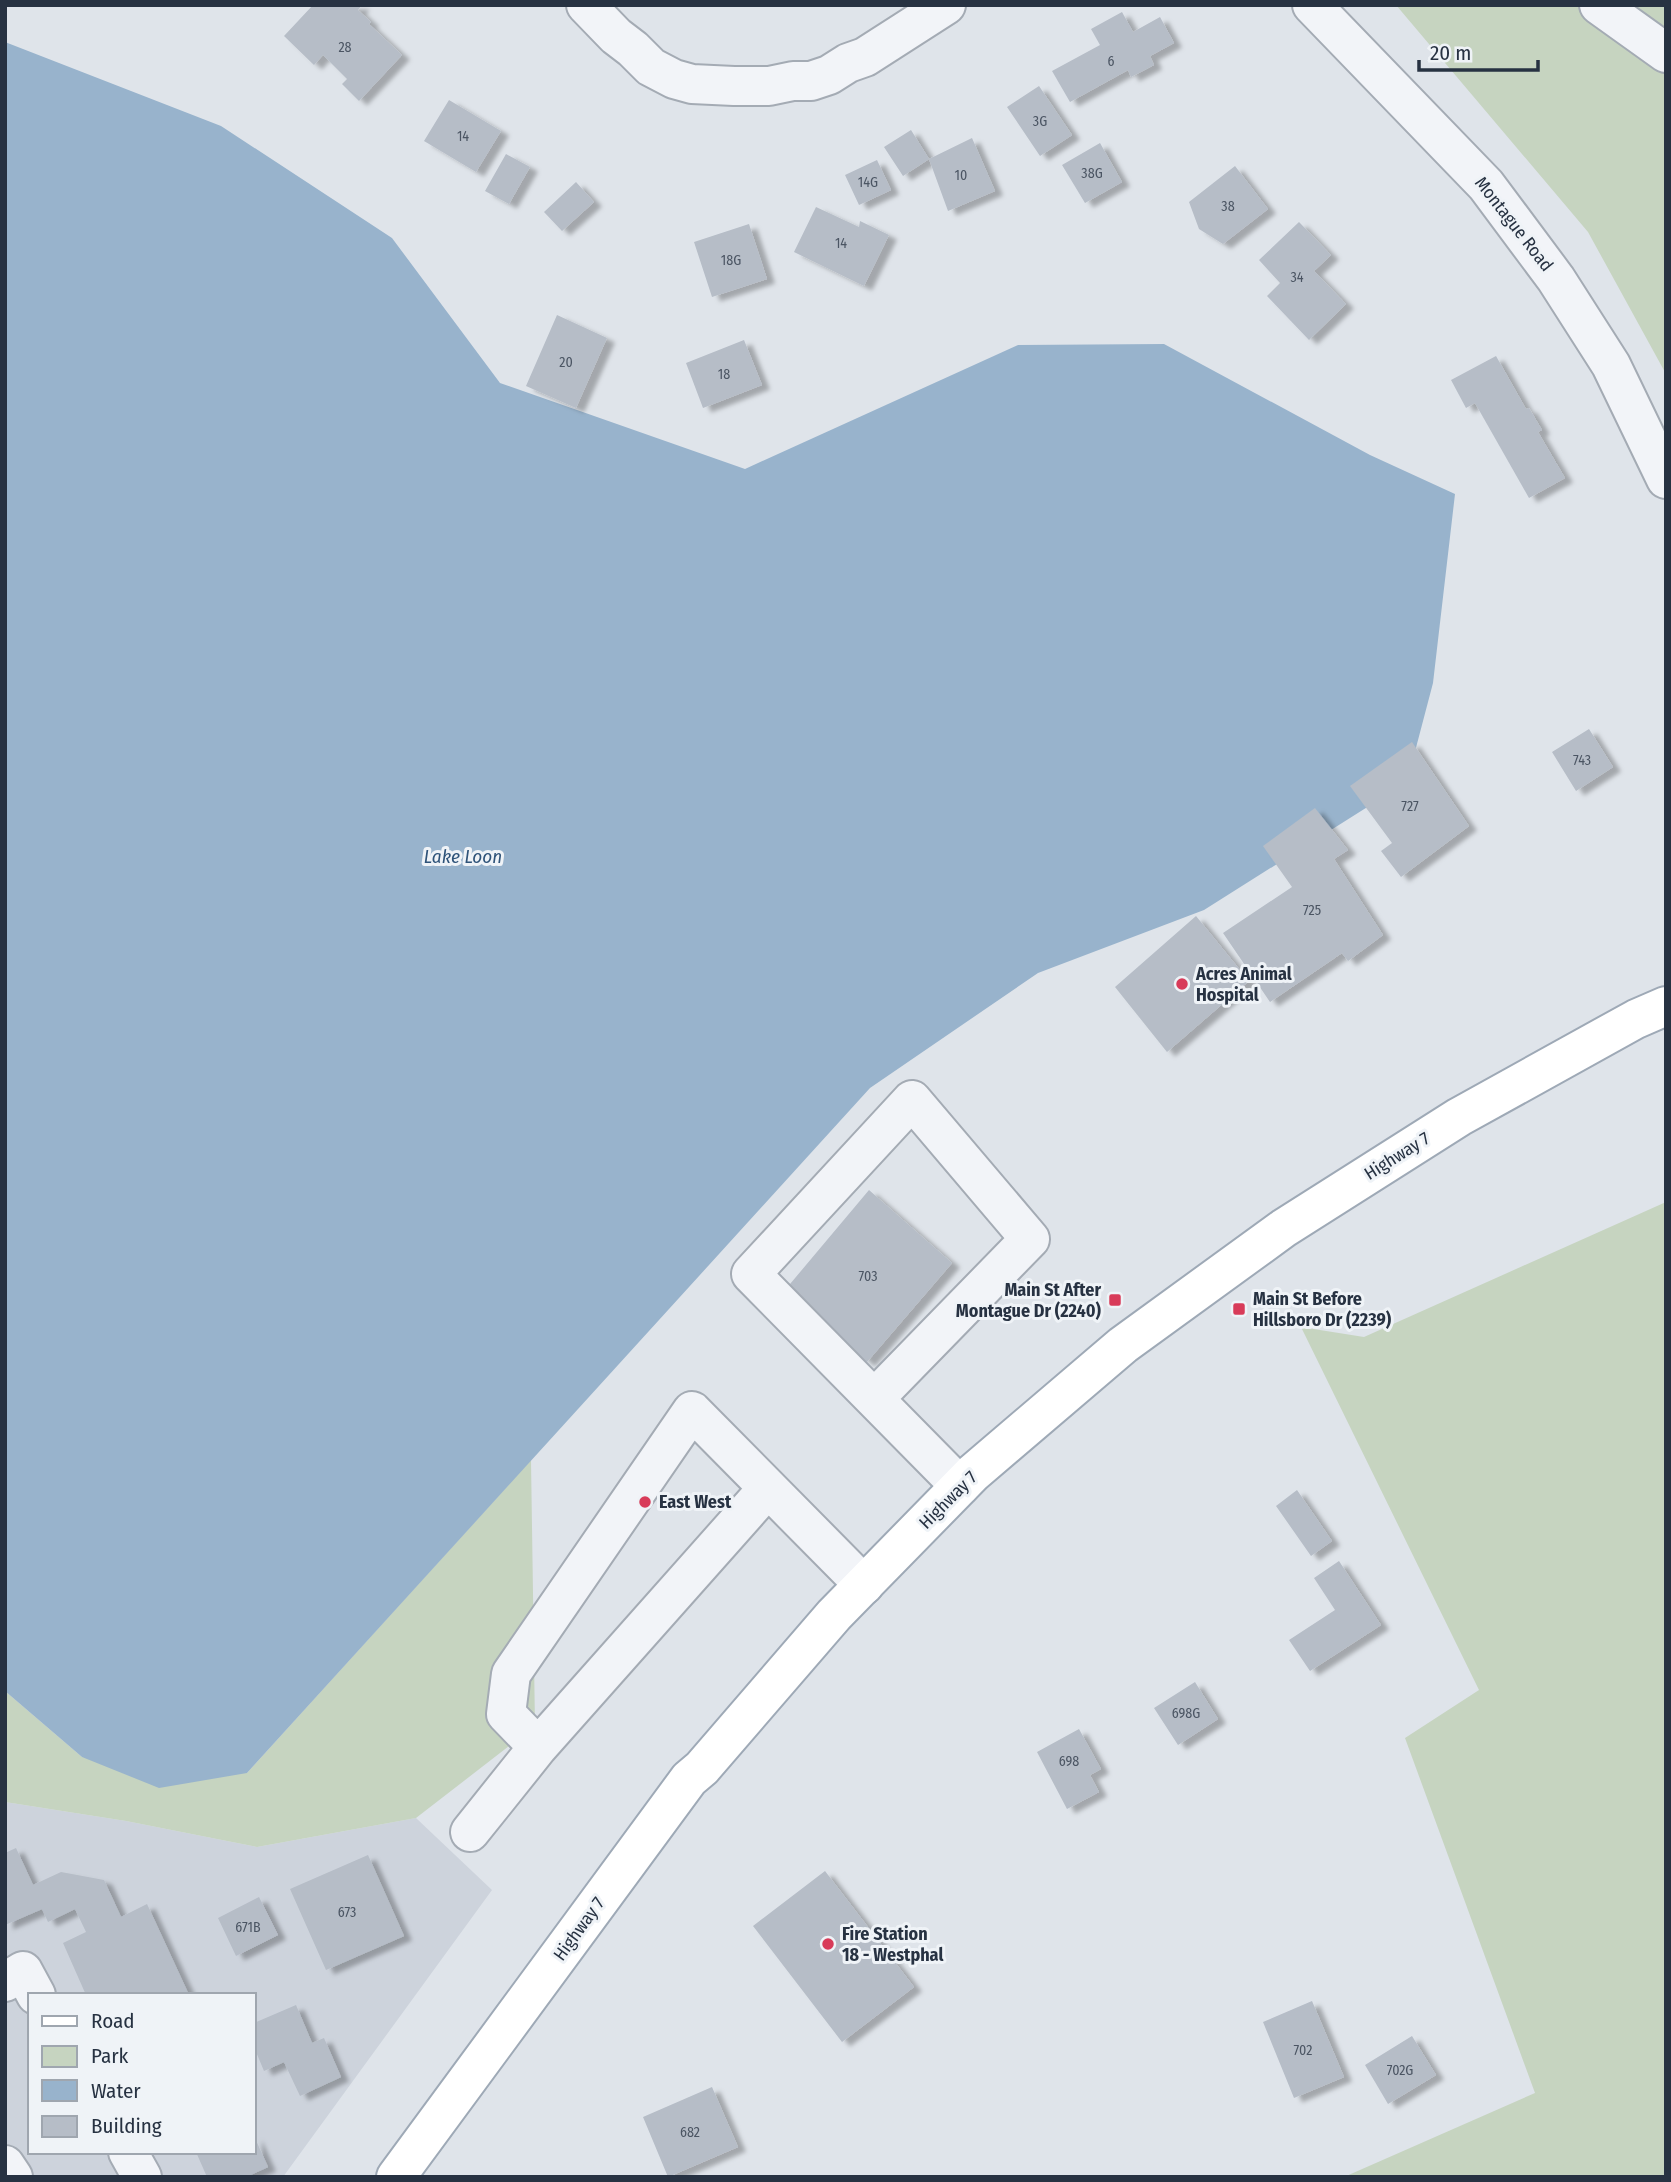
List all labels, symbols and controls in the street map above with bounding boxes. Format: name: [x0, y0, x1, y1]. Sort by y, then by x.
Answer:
scale bar: [1419, 28, 1538, 72]
house number: 28: [338, 39, 352, 56]
text: 20 m: [1430, 40, 1471, 66]
house number: 6: [1108, 53, 1115, 70]
house number: 3G: [1033, 113, 1047, 130]
house number: 14: [457, 128, 469, 145]
house number: 38G: [1081, 165, 1103, 182]
house number: 10: [955, 167, 967, 184]
street label: Montague Road: [1470, 172, 1558, 276]
house number: 14G: [858, 174, 878, 191]
house number: 38: [1221, 198, 1235, 215]
house number: 14: [835, 235, 847, 252]
house number: 18G: [721, 252, 741, 269]
house number: 34: [1290, 269, 1304, 286]
house number: 20: [559, 354, 573, 371]
house number: 18: [718, 366, 730, 383]
house number: 743: [1573, 752, 1591, 769]
house number: 727: [1401, 798, 1419, 815]
water label: Lake Loon: [424, 845, 502, 868]
house number: 725: [1303, 902, 1321, 919]
place label: Acres Animal Hospital: [1195, 963, 1292, 1006]
marker: Acres Animal Hospital: [1174, 976, 1190, 992]
street label: Highway 7: [1360, 1127, 1434, 1185]
house number: 703: [859, 1268, 877, 1285]
place label: Main St After Montague Dr (2240): [956, 1279, 1102, 1322]
place label: Main St Before Hillsboro Dr (2239): [1253, 1288, 1392, 1331]
marker: Main St After Montague Dr (2240): [1107, 1292, 1123, 1308]
marker: Main St Before Hillsboro Dr (2239): [1231, 1301, 1247, 1317]
street label: Highway 7: [914, 1466, 982, 1534]
place label: East West: [659, 1491, 732, 1513]
marker: East West: [637, 1494, 653, 1510]
house number: 698G: [1172, 1705, 1200, 1722]
house number: 698: [1059, 1753, 1079, 1770]
street label: Highway 7: [549, 1893, 609, 1965]
house number: 673: [338, 1904, 356, 1921]
house number: 671B: [235, 1919, 261, 1936]
place label: Fire Station 18 - Westphal: [842, 1923, 943, 1966]
marker: Fire Station 18 - Westphal: [820, 1936, 836, 1952]
legend: [28, 1993, 256, 2154]
text: Road: [91, 2008, 135, 2034]
house number: 702: [1294, 2042, 1312, 2059]
text: Park: [91, 2043, 129, 2069]
house number: 702G: [1387, 2062, 1413, 2079]
text: Water: [91, 2078, 141, 2104]
text: Building: [91, 2113, 162, 2139]
house number: 682: [680, 2124, 700, 2141]

